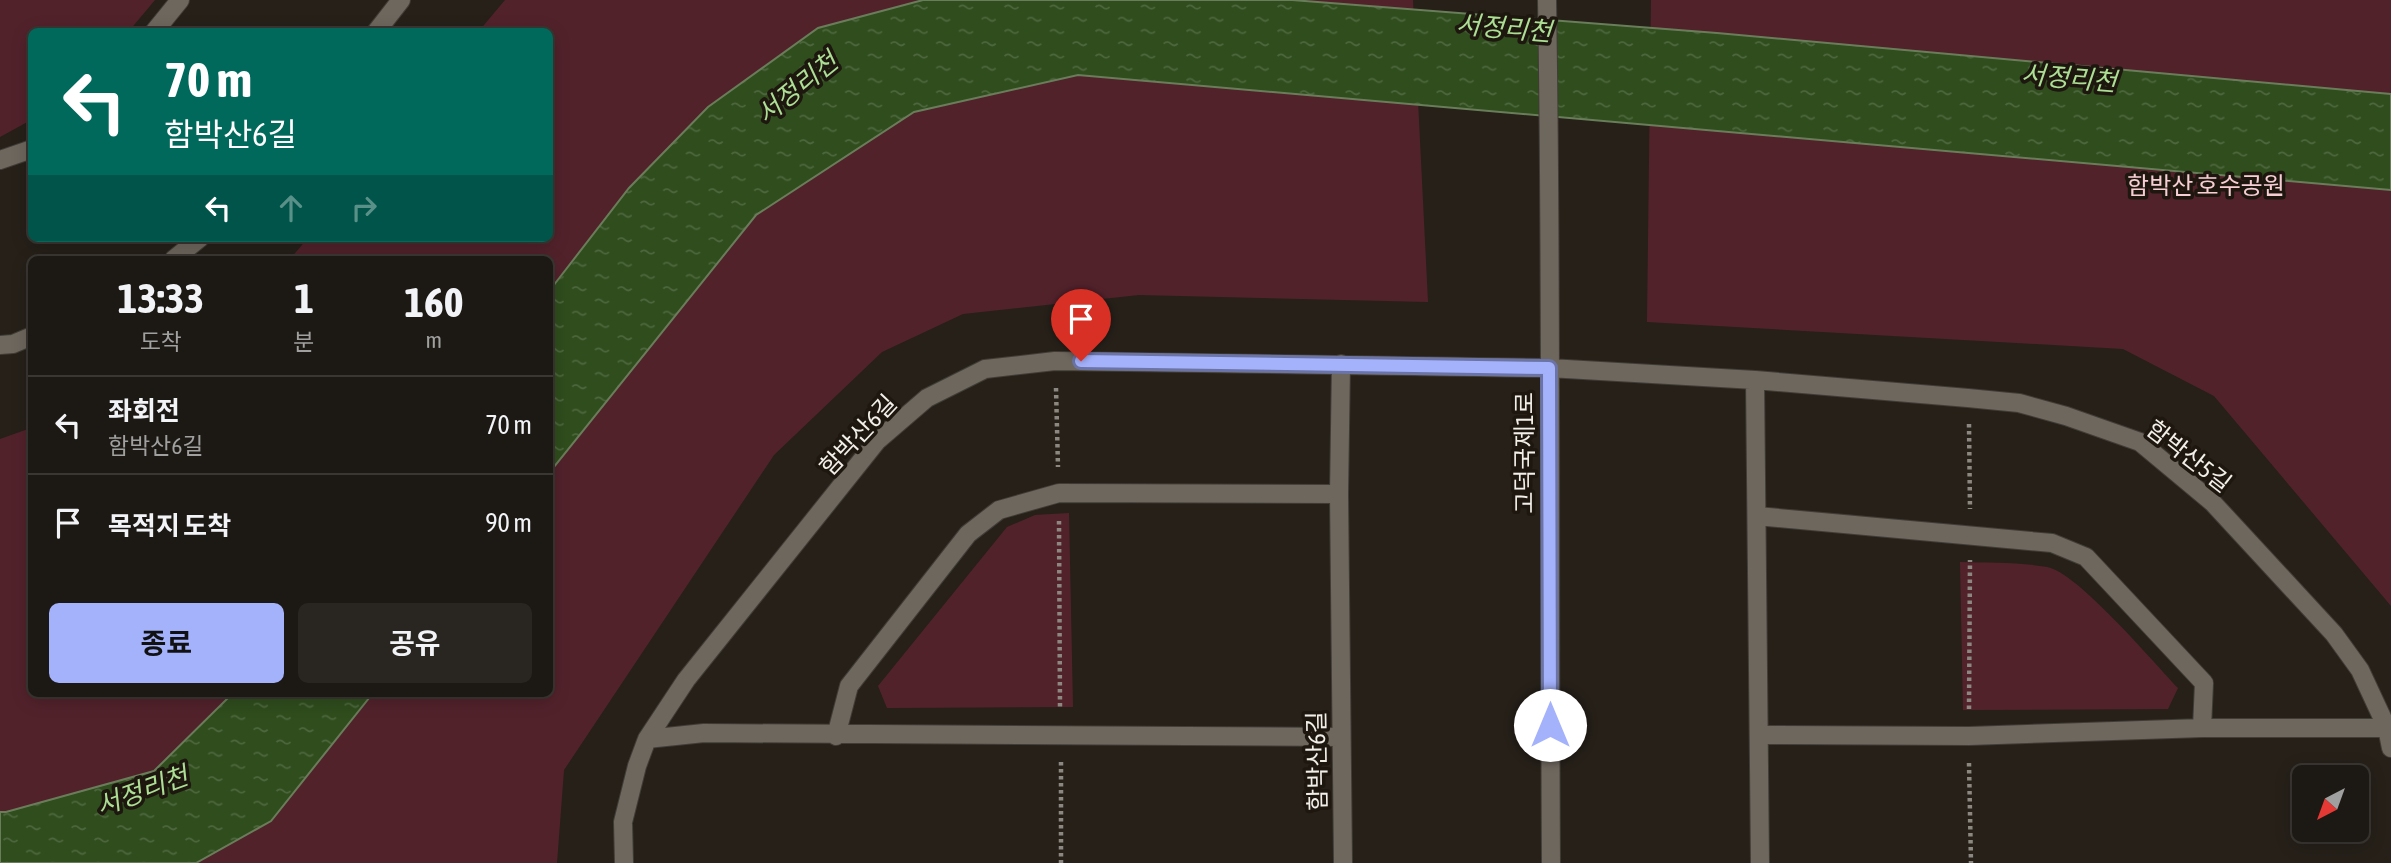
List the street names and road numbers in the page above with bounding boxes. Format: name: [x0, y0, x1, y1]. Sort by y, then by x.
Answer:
street label: 함박산6길: [814, 389, 902, 481]
street label: 고덕국제1로: [1511, 392, 1538, 514]
street label: 함박산5길: [2141, 415, 2237, 497]
street label: 함박산6길: [1303, 711, 1331, 811]

